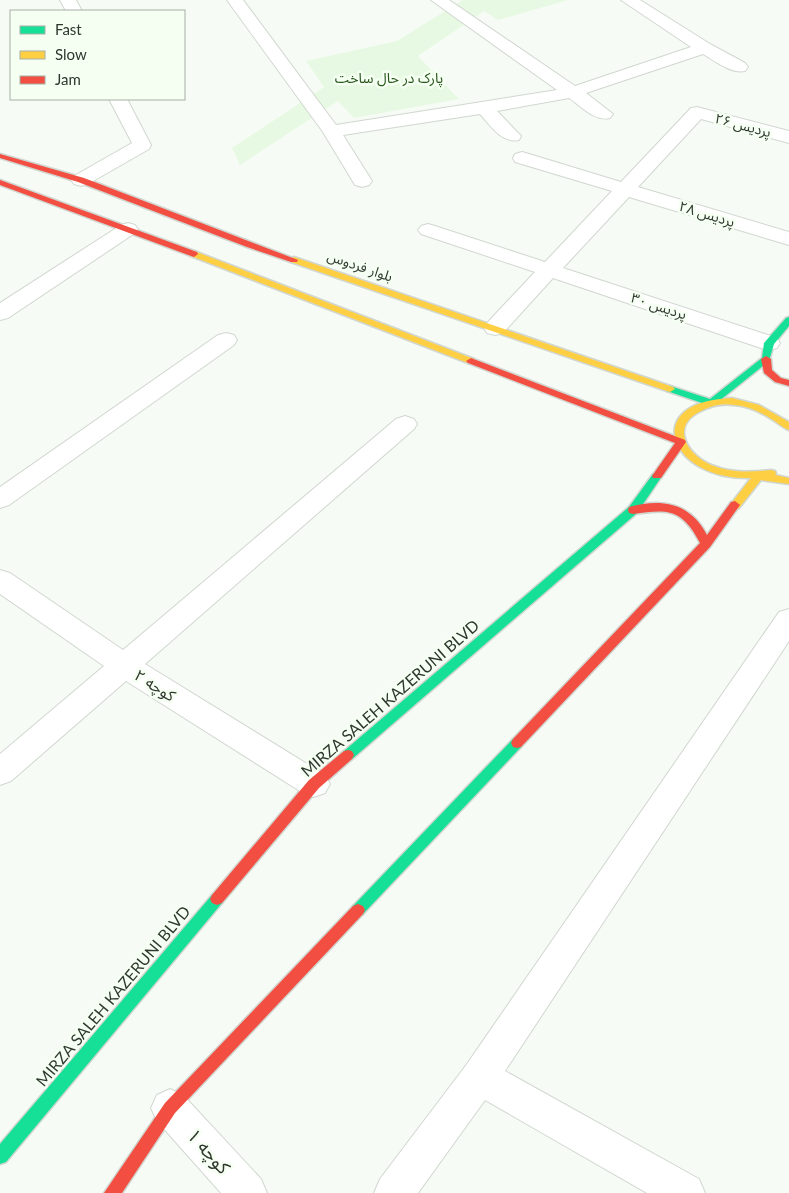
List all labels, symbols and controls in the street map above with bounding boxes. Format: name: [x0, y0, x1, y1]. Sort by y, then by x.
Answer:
legend: [10, 10, 185, 100]
text: Fast: [55, 20, 82, 38]
text: Slow: [55, 45, 87, 63]
park label: پارک در حال ساخت: [335, 69, 443, 88]
text: Jam: [55, 70, 81, 88]
street label: پردیس ۲۶: [713, 109, 773, 142]
street label: پردیس ۲۸: [677, 197, 737, 232]
street label: بلوار فردوس: [325, 246, 395, 286]
street label: پردیس ۳۰: [629, 289, 689, 325]
street label: MIRZA SALEH KAZERUNI BLVD: [297, 615, 482, 780]
street label: کوچه ۲: [130, 665, 180, 706]
street label: MIRZA SALEH KAZERUNI BLVD: [32, 902, 194, 1090]
street label: کوچه ۱: [182, 1123, 236, 1180]

